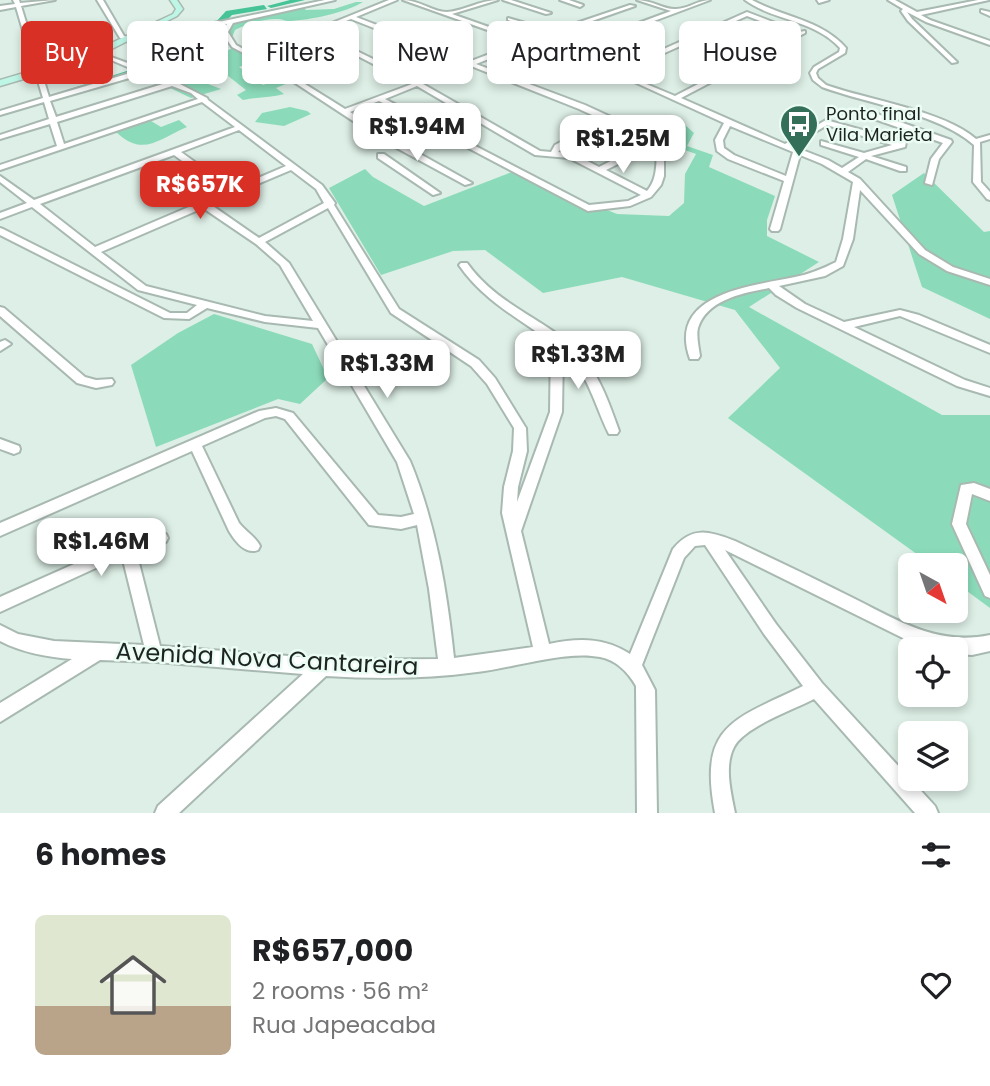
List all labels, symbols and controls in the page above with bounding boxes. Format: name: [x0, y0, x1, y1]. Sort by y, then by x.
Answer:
chip: Buy: [21, 21, 113, 84]
chip: Rent: [127, 21, 228, 84]
chip: Filters: [242, 21, 359, 84]
chip: New: [373, 21, 473, 84]
chip: Apartment: [487, 21, 665, 84]
chip: House: [679, 21, 801, 84]
place label: Ponto final Vila Marieta: [826, 101, 933, 147]
bus stop icon: Ponto final Vila Marieta: [778, 103, 820, 158]
pin: R$1.94M: [352, 104, 482, 163]
text: R$1.94M: [369, 110, 465, 142]
pin: R$1.25M: [558, 116, 688, 175]
text: R$1.25M: [576, 122, 670, 154]
pin: R$657K: [143, 162, 257, 221]
text: R$657K: [156, 168, 244, 200]
pin: R$1.33M: [513, 332, 643, 391]
text: R$1.33M: [531, 338, 625, 370]
pin: R$1.33M: [322, 340, 452, 400]
text: R$1.33M: [340, 347, 434, 379]
pin: R$1.46M: [36, 518, 166, 578]
text: R$1.46M: [53, 525, 149, 557]
north arrow: [898, 553, 968, 623]
map controls: [898, 553, 968, 791]
street label: Avenida Nova Cantareira: [115, 634, 419, 683]
button: locate: [898, 637, 968, 707]
button: layers: [898, 721, 968, 791]
text: 6 homes: [35, 833, 167, 876]
icon: filters: [917, 836, 955, 874]
text: R$657,000: [252, 929, 413, 972]
icon: home: [91, 943, 175, 1027]
icon: heart: [917, 966, 955, 1004]
text: 2 rooms · 56 m²: [252, 975, 429, 1007]
text: Rua Japeacaba: [252, 1009, 436, 1041]

